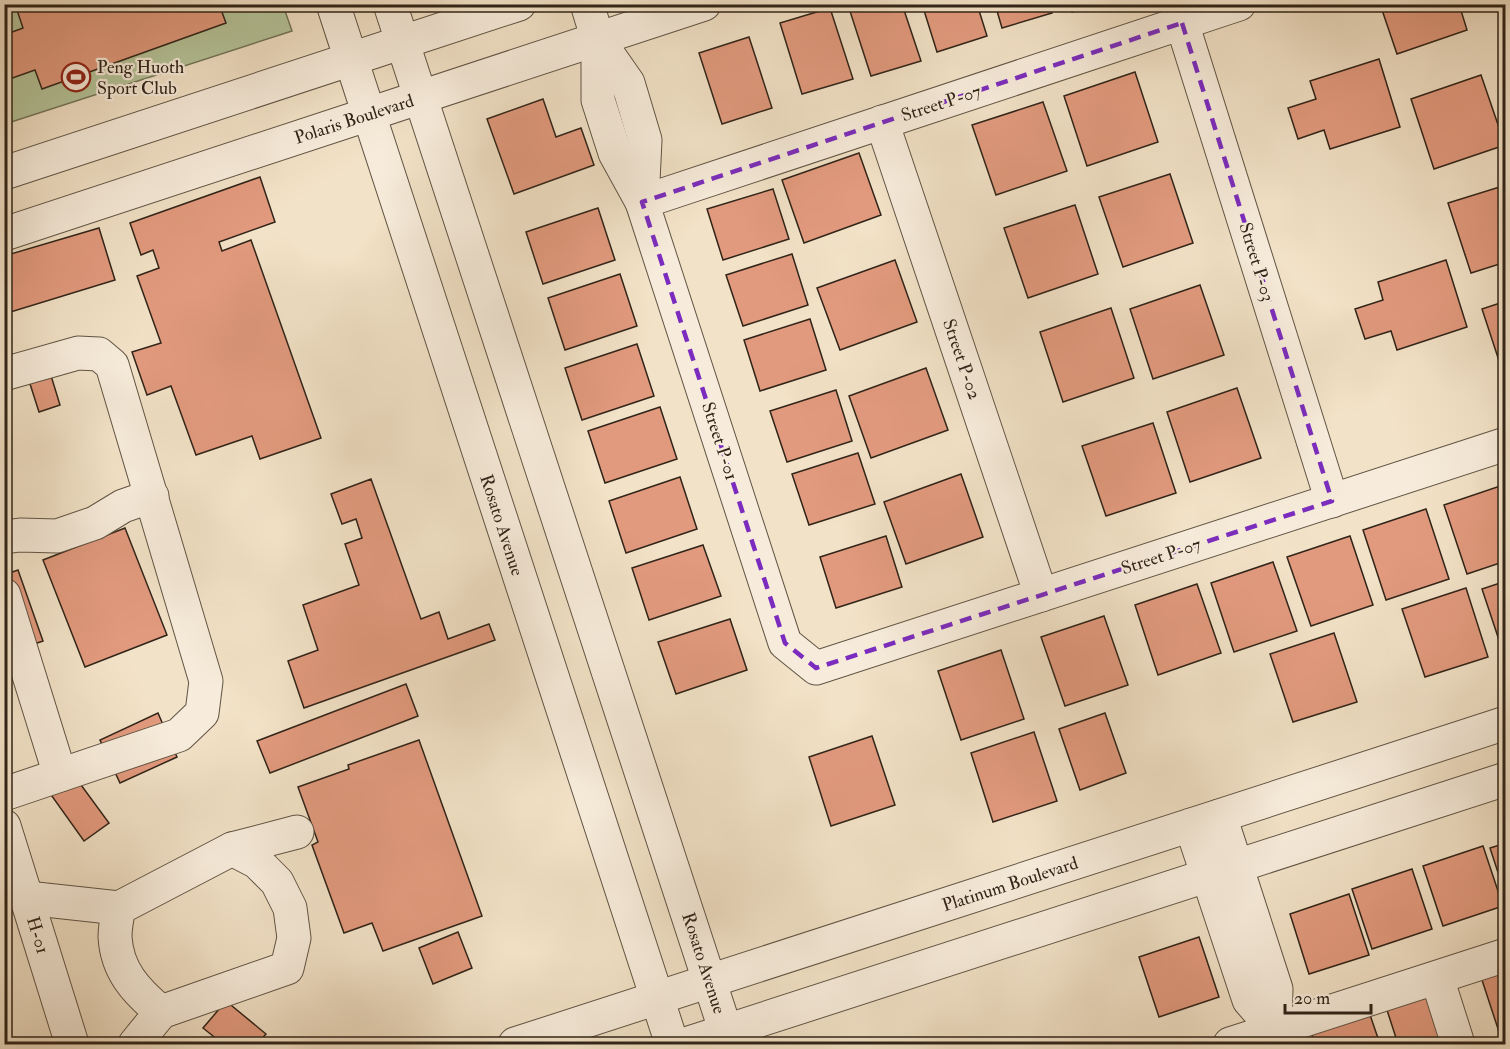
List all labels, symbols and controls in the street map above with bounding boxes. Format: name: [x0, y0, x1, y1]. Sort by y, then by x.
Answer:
place label: Peng Huoth Sport Club: [97, 56, 185, 100]
sports icon: Peng Huoth Sport Club: [60, 61, 92, 93]
street label: Street P-07: [898, 80, 984, 127]
street label: Polaris Boulevard: [291, 89, 417, 150]
street label: Street P-03: [1234, 220, 1279, 304]
street label: Street P-02: [937, 316, 986, 402]
street label: Street P-01: [696, 399, 743, 483]
street label: Rosato Avenue: [474, 472, 529, 579]
street label: Street P-07: [1118, 533, 1204, 580]
street label: Platinum Boulevard: [939, 852, 1081, 917]
street label: Rosato Avenue: [676, 910, 731, 1017]
street label: H-01: [21, 914, 54, 957]
scale bar: [1285, 977, 1370, 1015]
text: 20 m: [1294, 987, 1330, 1010]

